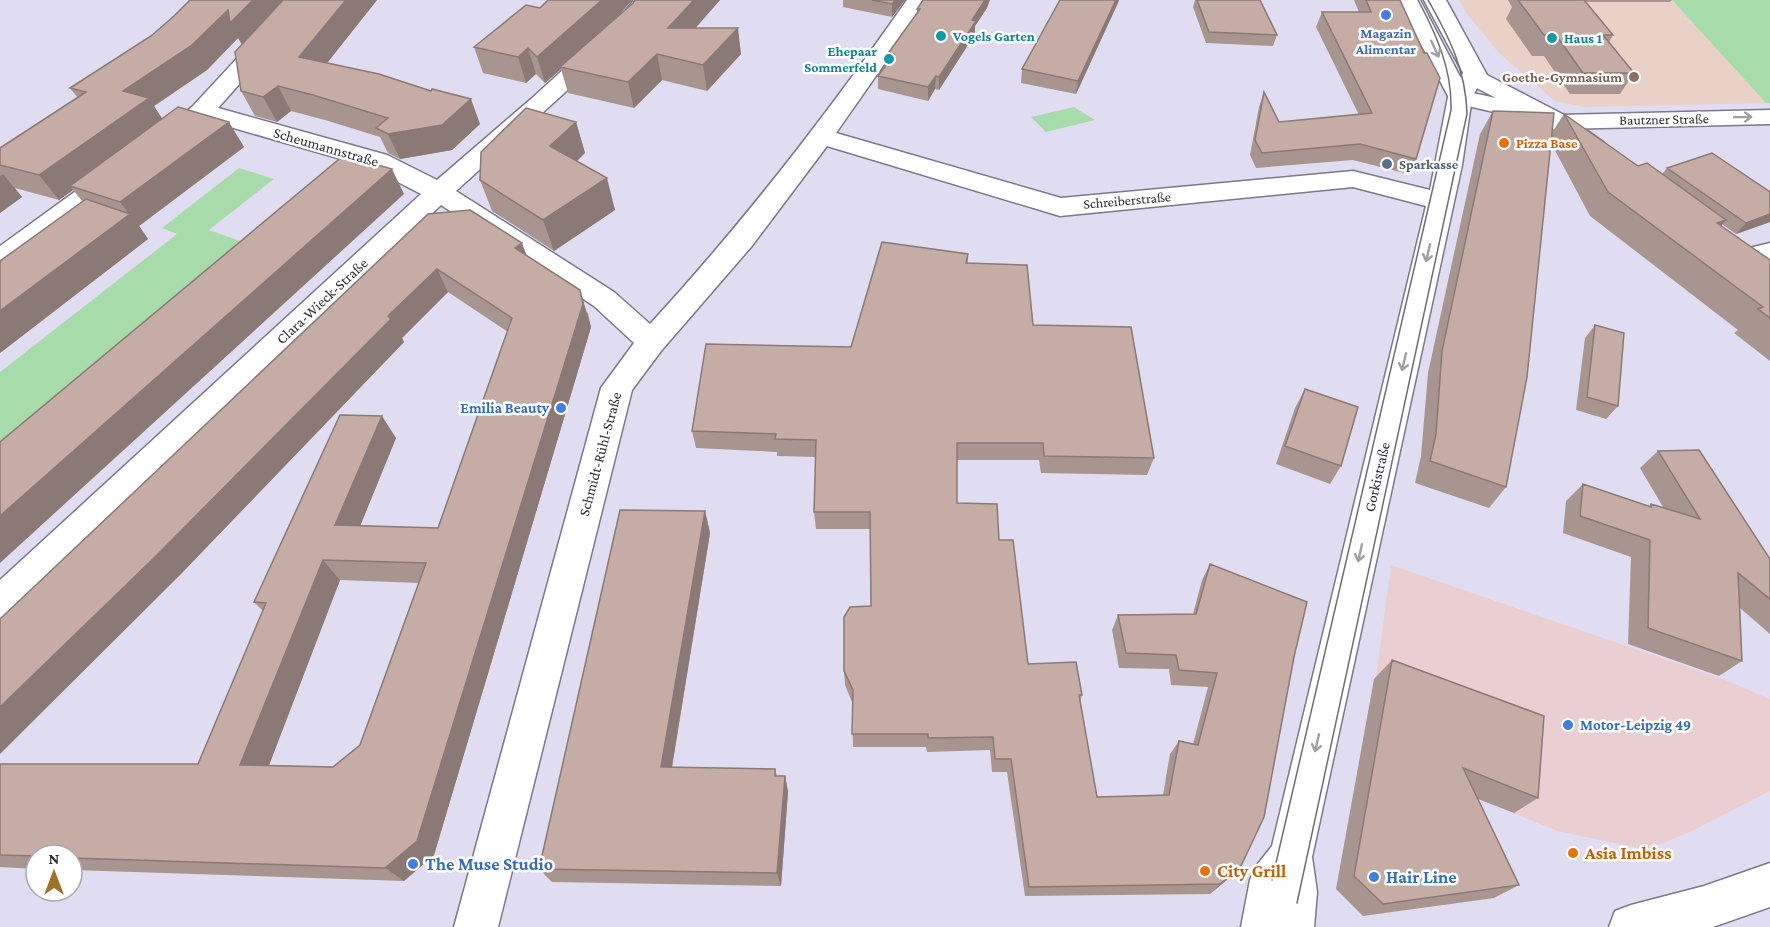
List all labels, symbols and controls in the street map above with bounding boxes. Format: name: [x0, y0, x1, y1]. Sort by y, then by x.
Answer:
marker: Magazin Alimentar: [1379, 8, 1393, 22]
place label: Magazin Alimentar: [1355, 25, 1417, 57]
place label: Vogels Garten: [952, 28, 1035, 44]
marker: Vogels Garten: [934, 29, 948, 43]
place label: Haus 1: [1564, 30, 1602, 46]
marker: Haus 1: [1545, 31, 1559, 45]
one-way arrow: [1429, 39, 1441, 57]
place label: Ehepaar Sommerfeld: [804, 43, 877, 75]
marker: Ehepaar Sommerfeld: [882, 52, 896, 66]
place label: Goethe-Gymnasium: [1502, 69, 1622, 85]
marker: Goethe-Gymnasium: [1627, 70, 1641, 84]
street label: Bautzner Straße: [1619, 110, 1709, 128]
one-way arrow: [1733, 111, 1753, 123]
street label: Scheumannstraße: [272, 124, 381, 170]
place label: Pizza Base: [1516, 135, 1578, 151]
marker: Pizza Base: [1497, 136, 1511, 150]
place label: Sparkasse: [1399, 156, 1459, 172]
marker: Sparkasse: [1380, 157, 1394, 171]
street label: Schreiberstraße: [1083, 188, 1171, 212]
one-way arrow: [1422, 244, 1434, 263]
street label: Clara-Wieck-Straße: [273, 254, 371, 347]
one-way arrow: [1397, 353, 1409, 372]
street label: Schmidt-Rühl-Straße: [576, 390, 624, 518]
place label: Emilia Beauty: [460, 400, 550, 416]
marker: Emilia Beauty: [554, 401, 568, 415]
street label: Gorkistraße: [1361, 440, 1393, 513]
one-way arrow: [1354, 543, 1366, 562]
place label: Motor-Leipzig 49: [1580, 717, 1691, 733]
marker: Motor-Leipzig 49: [1561, 718, 1575, 732]
one-way arrow: [1311, 732, 1322, 752]
north arrow: [24, 843, 84, 903]
place label: Asia Imbiss: [1584, 843, 1671, 863]
marker: Asia Imbiss: [1566, 846, 1580, 860]
text: N: [49, 850, 60, 867]
place label: The Muse Studio: [425, 854, 553, 874]
marker: The Muse Studio: [406, 857, 420, 871]
place label: City Grill: [1217, 861, 1286, 881]
marker: City Grill: [1198, 864, 1212, 878]
place label: Hair Line: [1386, 867, 1457, 887]
marker: Hair Line: [1367, 870, 1381, 884]

